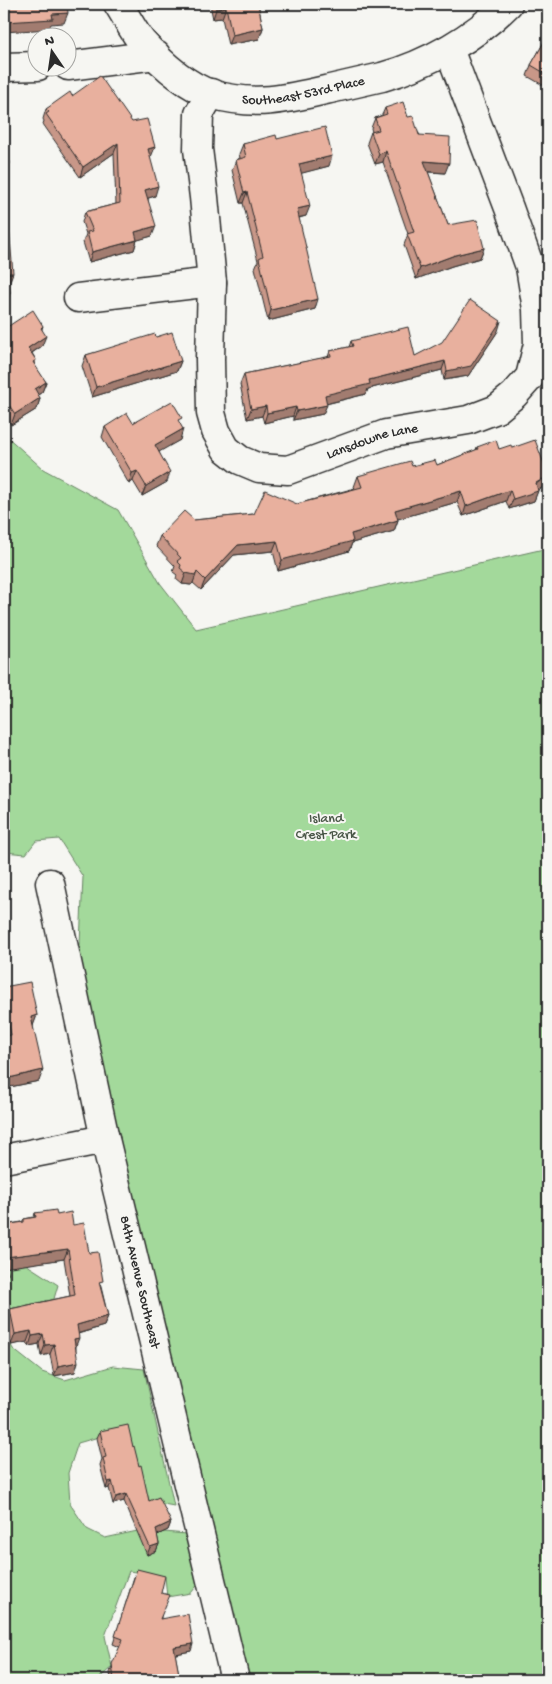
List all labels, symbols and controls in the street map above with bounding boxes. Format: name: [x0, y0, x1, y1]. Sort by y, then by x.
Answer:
north arrow: [28, 28, 78, 78]
text: N: [43, 32, 56, 51]
street label: Southeast 53rd Place: [241, 73, 367, 109]
street label: Lansdowne Lane: [324, 420, 420, 464]
park label: Island Crest Park: [296, 811, 358, 844]
street label: 84th Avenue Southeast: [115, 1214, 164, 1351]

